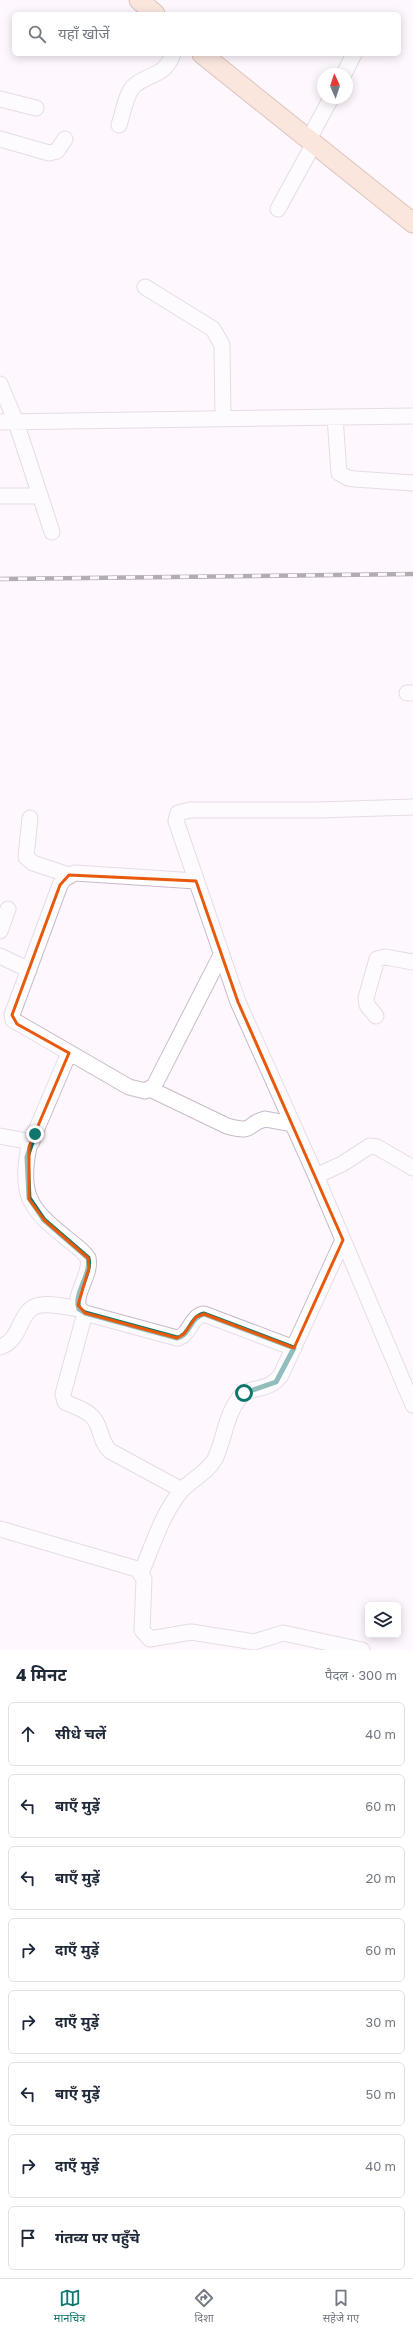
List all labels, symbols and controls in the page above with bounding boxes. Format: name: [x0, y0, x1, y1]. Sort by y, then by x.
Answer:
search box: [12, 12, 401, 56]
icon: search: [26, 23, 48, 45]
text: यहाँ खोजें: [58, 24, 110, 42]
north arrow: [317, 68, 353, 104]
route end: [26, 1125, 44, 1143]
route start: [235, 1384, 253, 1402]
map controls: [365, 1602, 401, 1638]
button: layers: [365, 1602, 401, 1638]
text: 4 मिनट: [16, 1664, 67, 1685]
text: पैदल · 300 m: [325, 1667, 397, 1683]
icon: ahead: [17, 1723, 39, 1745]
text: सीधे चलें: [55, 1724, 106, 1742]
text: 40 m: [365, 1726, 396, 1742]
icon: left: [17, 1795, 39, 1817]
text: बाएँ मुड़ें: [55, 1796, 100, 1814]
text: 60 m: [365, 1798, 396, 1814]
icon: left: [17, 1867, 39, 1889]
text: बाएँ मुड़ें: [55, 1868, 100, 1886]
text: 20 m: [366, 1870, 396, 1886]
icon: right: [17, 1939, 39, 1961]
text: दाएँ मुड़ें: [55, 1940, 99, 1958]
text: 60 m: [365, 1942, 396, 1958]
icon: right: [17, 2011, 39, 2033]
text: दाएँ मुड़ें: [55, 2012, 99, 2030]
text: 30 m: [366, 2014, 396, 2030]
icon: left: [17, 2083, 39, 2105]
text: बाएँ मुड़ें: [55, 2084, 100, 2102]
text: 50 m: [366, 2086, 396, 2102]
icon: right: [17, 2155, 39, 2177]
text: दाएँ मुड़ें: [55, 2156, 99, 2174]
text: 40 m: [365, 2158, 396, 2174]
icon: arrive: [17, 2227, 39, 2249]
text: गंतव्य पर पहुँचे: [55, 2228, 140, 2246]
tab: मानचित्र: [54, 2287, 85, 2326]
tab: दिशा: [193, 2287, 215, 2326]
tab: सहेजे गए: [323, 2287, 359, 2326]

